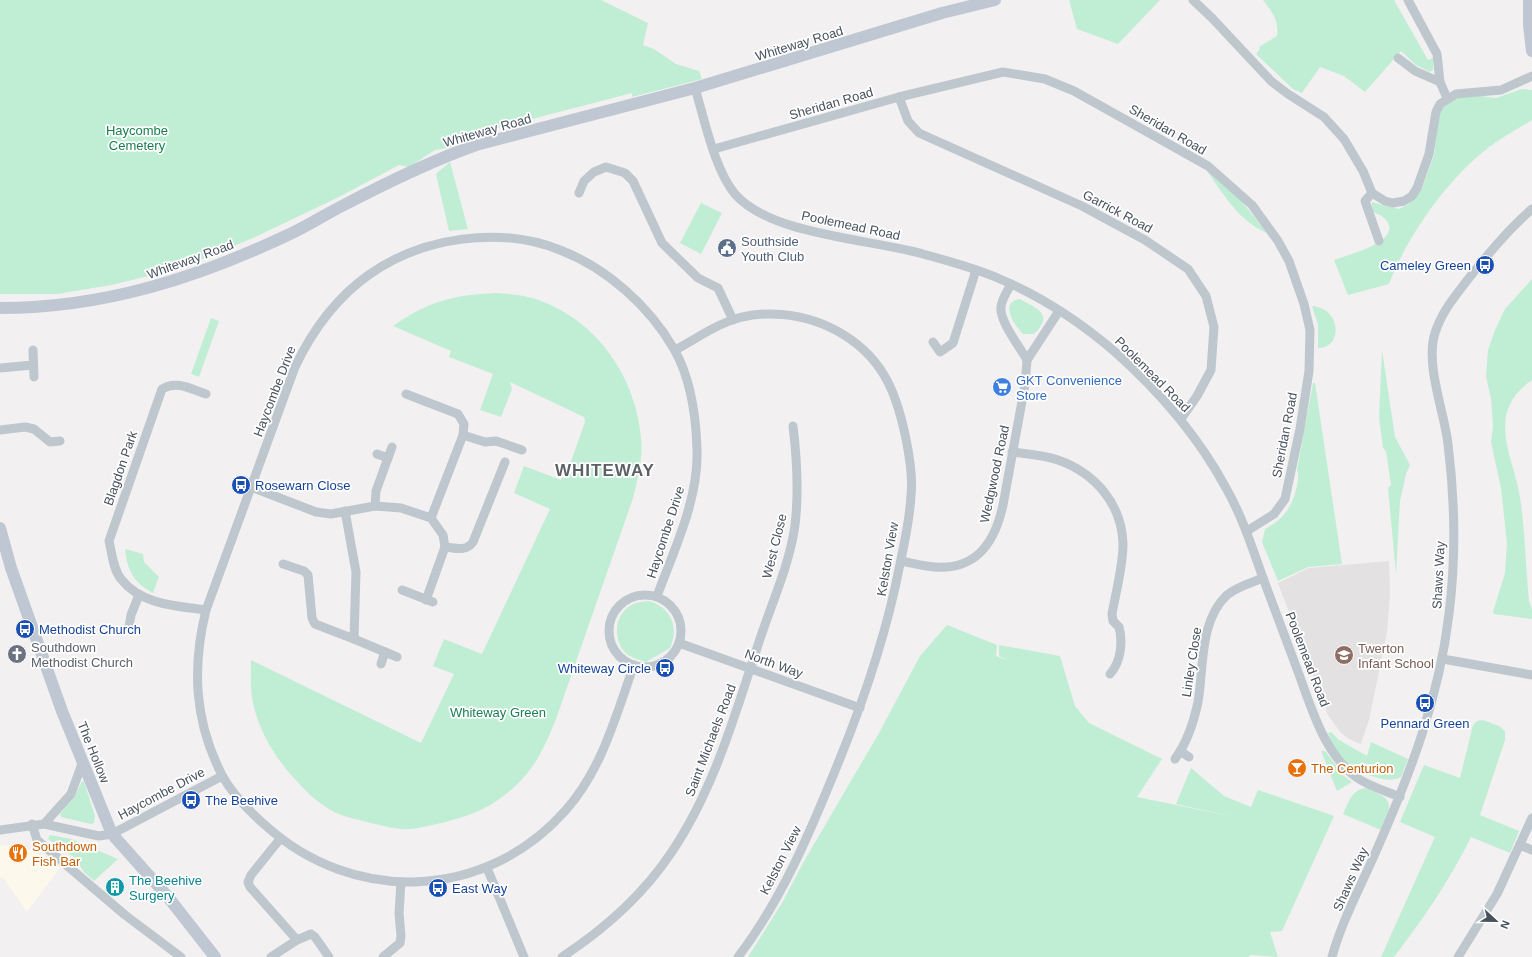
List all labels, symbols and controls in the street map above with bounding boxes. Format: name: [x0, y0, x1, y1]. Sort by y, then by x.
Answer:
street label: Whiteway Road: [753, 23, 845, 64]
street label: Sheridan Road: [787, 84, 875, 123]
street label: Sheridan Road: [1126, 101, 1209, 158]
street label: Whiteway Road: [441, 111, 533, 150]
park label: Haycombe Cemetery: [106, 123, 168, 153]
street label: Garrick Road: [1080, 187, 1155, 236]
street label: Poolemead Road: [800, 208, 902, 243]
place label: Southside Youth Club: [741, 234, 804, 264]
street label: Whiteway Road: [145, 237, 236, 282]
public building icon: Southside Youth Club: [716, 237, 738, 259]
bus stop icon: Cameley Green: [1474, 254, 1496, 276]
place label: Cameley Green: [1380, 258, 1471, 273]
street label: Poolemead Road: [1112, 334, 1193, 415]
street label: Haycombe Drive: [250, 344, 299, 439]
place label: GKT Convenience Store: [1016, 373, 1122, 403]
supermarket icon: GKT Convenience Store: [991, 376, 1013, 398]
street label: Sheridan Road: [1269, 391, 1300, 479]
street label: Wedgwood Road: [977, 424, 1012, 524]
street label: Blagdon Park: [101, 428, 140, 508]
district label: WHITEWAY: [555, 461, 655, 480]
bus stop icon: Rosewarn Close: [230, 474, 252, 496]
place label: Rosewarn Close: [255, 478, 350, 493]
street label: Haycombe Drive: [643, 484, 687, 580]
street label: West Close: [759, 512, 790, 580]
street label: Kelston View: [874, 520, 901, 597]
street label: Shaws Way: [1429, 540, 1448, 609]
street label: Poolemead Road: [1283, 610, 1333, 709]
bus stop icon: Methodist Church: [14, 618, 36, 640]
place label: Methodist Church: [39, 622, 141, 637]
street label: Linley Close: [1179, 626, 1204, 698]
place label: Southdown Methodist Church: [31, 640, 133, 670]
place label: Twerton Infant School: [1358, 641, 1434, 671]
church icon: Southdown Methodist Church: [6, 643, 28, 665]
school or university icon: Twerton Infant School: [1333, 644, 1355, 666]
street label: North Way: [743, 646, 805, 681]
bus stop icon: Whiteway Circle: [654, 657, 676, 679]
place label: Whiteway Circle: [558, 661, 651, 676]
street label: Saint Michaels Road: [682, 682, 739, 799]
bus stop icon: Pennard Green: [1414, 692, 1436, 714]
park label: Whiteway Green: [450, 705, 546, 720]
place label: Pennard Green: [1381, 716, 1469, 731]
street label: The Hollow: [74, 719, 113, 786]
bar icon: The Centurion: [1286, 757, 1308, 779]
place label: The Centurion: [1311, 761, 1393, 776]
street label: Haycombe Drive: [115, 764, 207, 823]
bus stop icon: The Beehive: [180, 789, 202, 811]
place label: The Beehive: [205, 793, 278, 808]
street label: Kelston View: [757, 823, 804, 897]
place label: Southdown Fish Bar: [32, 839, 97, 869]
restaurant icon: Southdown Fish Bar: [7, 842, 29, 864]
street label: Shaws Way: [1330, 845, 1371, 913]
place label: The Beehive Surgery: [129, 873, 202, 903]
building icon: The Beehive Surgery: [104, 876, 126, 898]
bus stop icon: East Way: [427, 877, 449, 899]
place label: East Way: [452, 881, 508, 896]
north arrow: [1476, 901, 1516, 941]
text: N: [1498, 919, 1512, 931]

